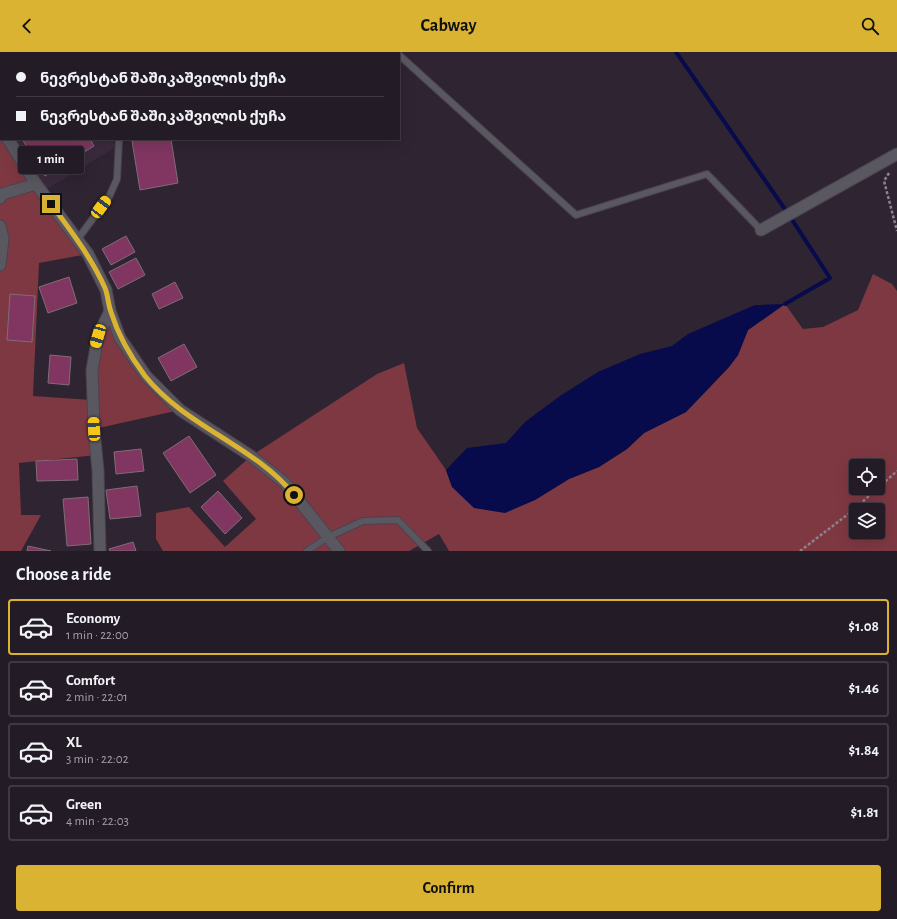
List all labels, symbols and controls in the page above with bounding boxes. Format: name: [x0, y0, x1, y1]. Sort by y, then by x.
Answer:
icon: back: [16, 15, 38, 37]
icon: search: [859, 15, 881, 37]
text: Cabway: [420, 17, 477, 35]
text: ნევრესტან შაშიკაშვილის ქუჩა: [40, 71, 286, 86]
text: ნევრესტან შაშიკაშვილის ქუჩა: [40, 109, 286, 124]
callout: 1 min: [18, 146, 84, 174]
text: 1 min: [37, 153, 65, 166]
car: [89, 194, 113, 220]
route end: [42, 195, 60, 213]
car: [89, 323, 107, 349]
car: [87, 417, 101, 441]
map controls: [849, 459, 885, 539]
button: locate: [849, 459, 885, 495]
route start: [285, 486, 303, 504]
button: layers: [849, 503, 885, 539]
text: Choose a ride: [16, 566, 111, 584]
icon: car: [18, 609, 54, 645]
text: Economy: [66, 611, 120, 626]
text: $1.08: [848, 619, 879, 634]
text: 1 min · 22:00: [66, 629, 129, 642]
icon: car: [18, 671, 54, 707]
text: Comfort: [66, 673, 115, 688]
text: $1.46: [849, 681, 879, 696]
text: 2 min · 22:01: [66, 691, 128, 704]
icon: car: [18, 733, 54, 769]
text: XL: [66, 735, 82, 750]
text: $1.84: [848, 743, 879, 758]
text: 3 min · 22:02: [66, 753, 129, 766]
icon: car: [18, 795, 54, 831]
text: Green: [66, 797, 102, 812]
text: $1.81: [851, 805, 879, 820]
text: 4 min · 22:03: [66, 815, 129, 828]
button: Confirm: [16, 865, 881, 911]

